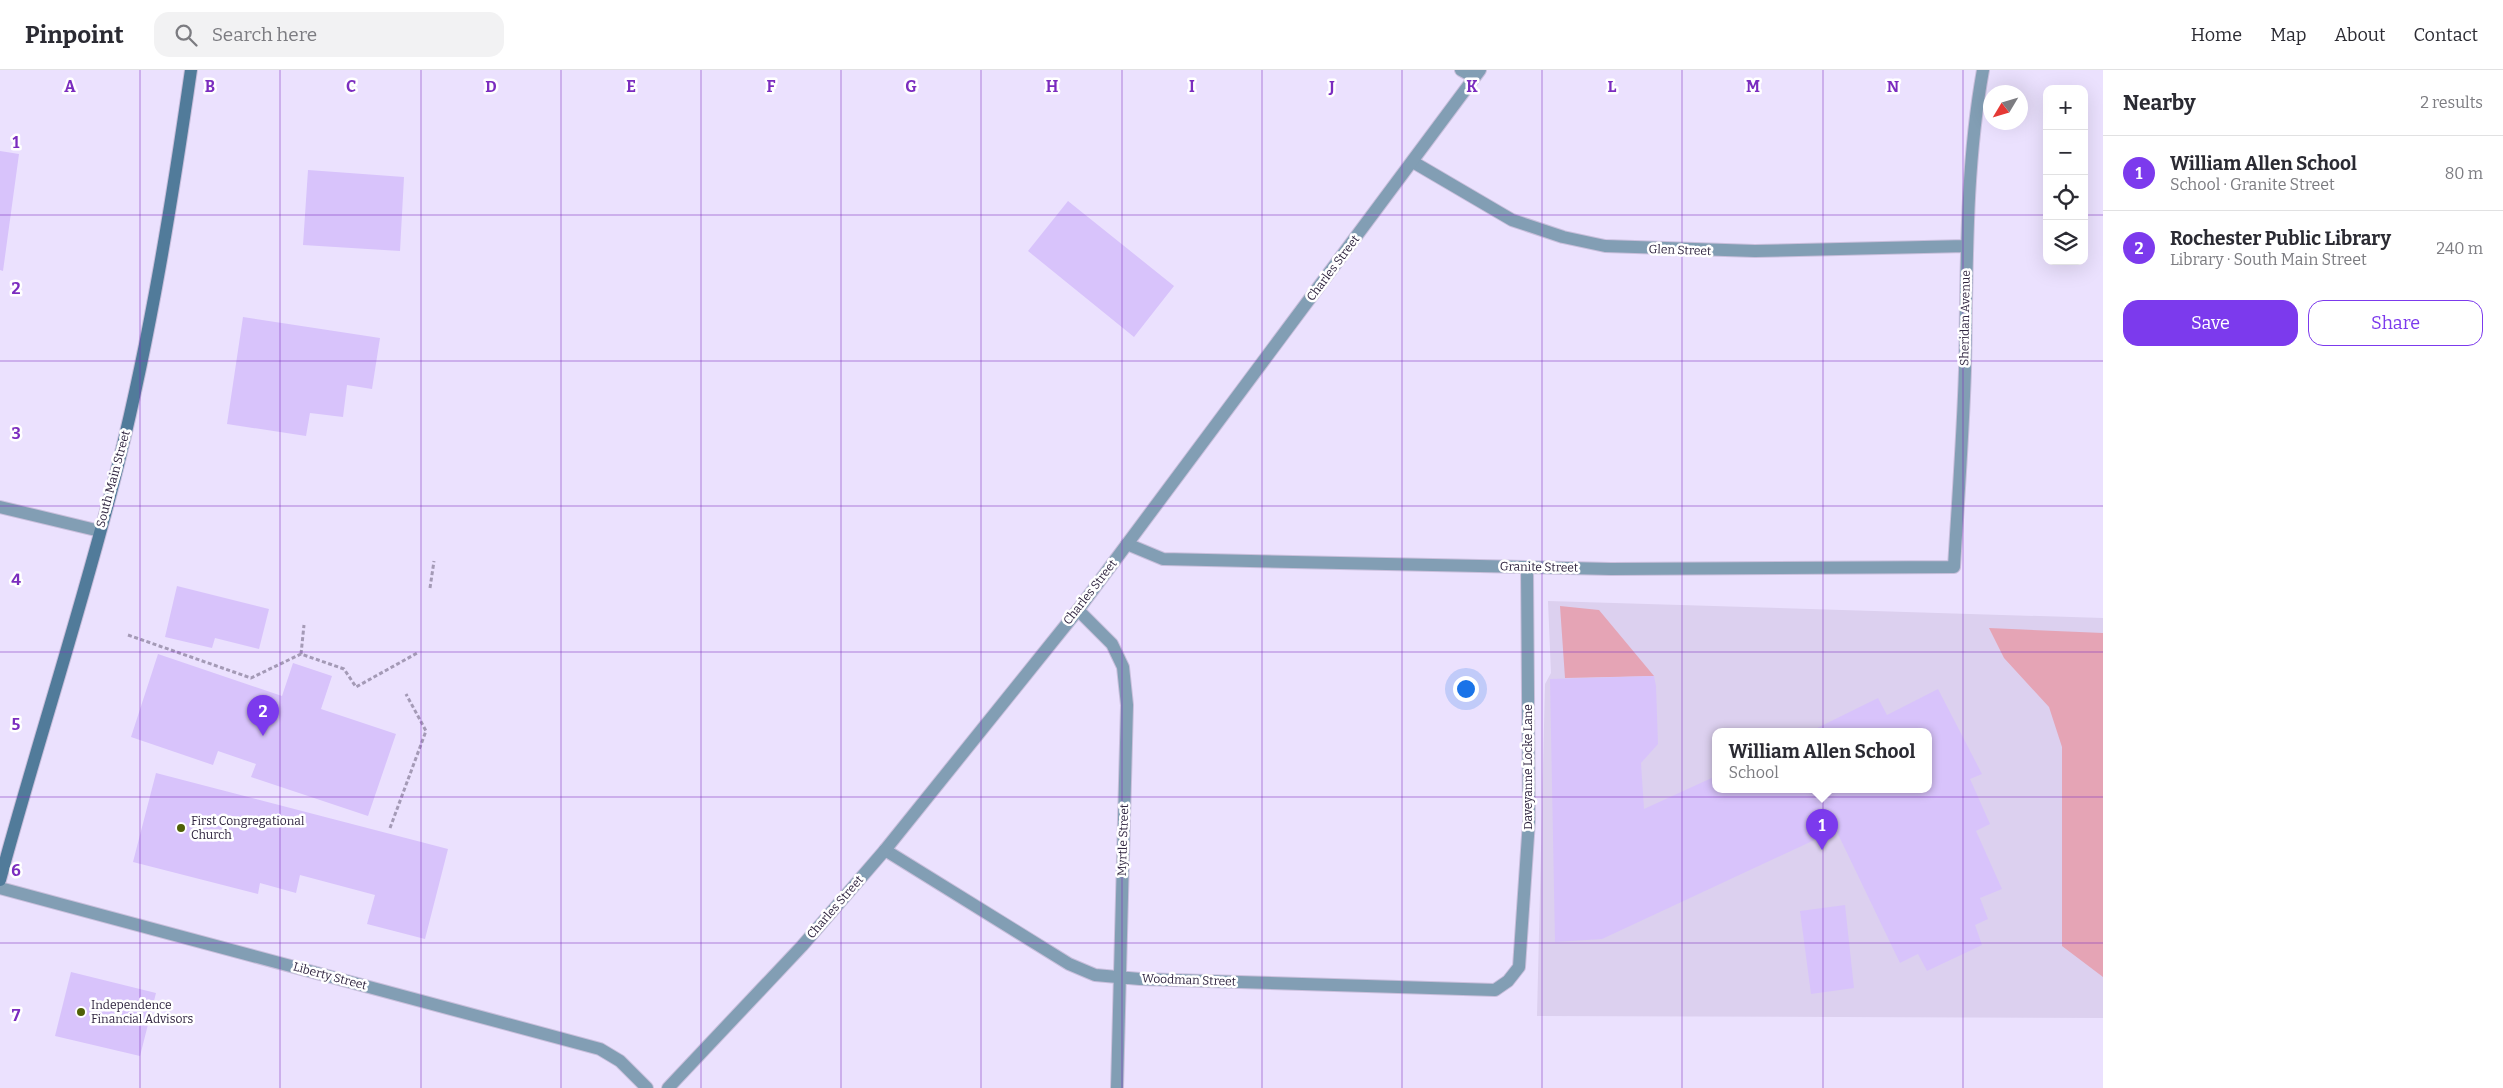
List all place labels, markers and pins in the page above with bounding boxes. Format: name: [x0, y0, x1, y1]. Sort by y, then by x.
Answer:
pin: 2: [247, 695, 279, 736]
pin: 1: [1806, 809, 1838, 850]
place label: First Congregational Church: [191, 814, 305, 842]
marker: First Congregational Church: [175, 822, 187, 834]
place label: Independence Financial Advisors: [91, 998, 193, 1026]
marker: Independence Financial Advisors: [75, 1006, 87, 1018]

